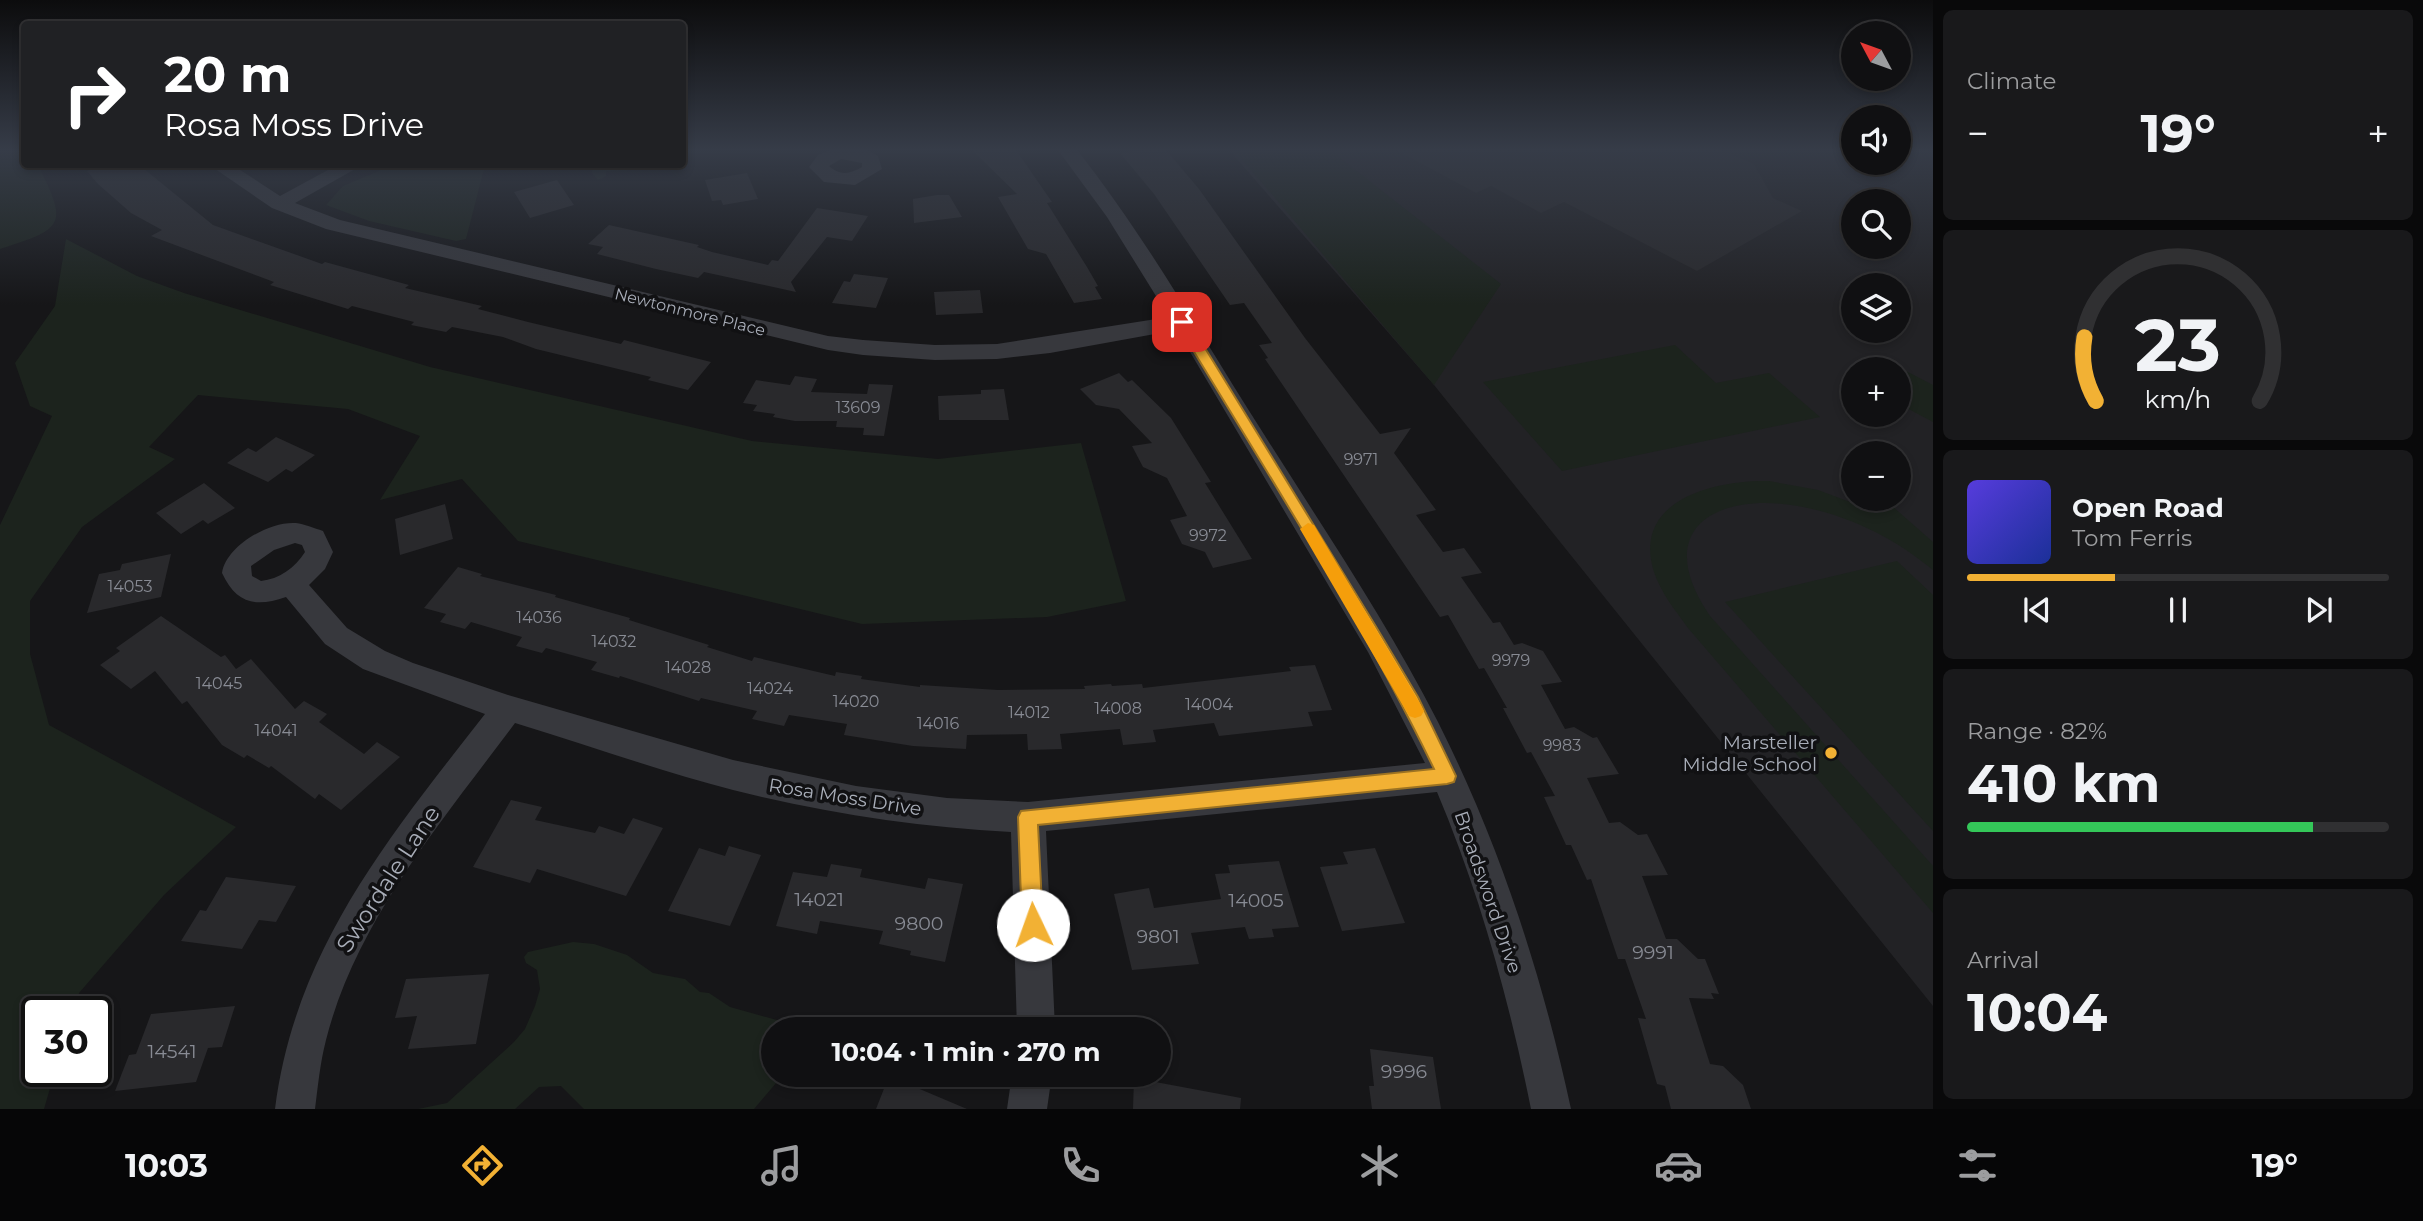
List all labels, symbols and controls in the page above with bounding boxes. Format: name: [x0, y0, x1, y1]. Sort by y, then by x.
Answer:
north arrow: [1841, 21, 1911, 91]
map controls: [1841, 21, 1911, 511]
text: 20 m: [164, 45, 291, 104]
icon: right: [49, 49, 140, 140]
text: Climate: [1967, 67, 2056, 95]
text: 19°: [2140, 102, 2216, 165]
text: Rosa Moss Drive: [164, 105, 424, 144]
button: sound: [1841, 105, 1911, 175]
text: −: [1967, 110, 1989, 157]
text: +: [2367, 110, 2389, 157]
button: search: [1841, 189, 1911, 259]
button: layers: [1841, 273, 1911, 343]
street label: Newtonmore Place: [613, 284, 767, 340]
pin: [1152, 292, 1212, 352]
text: 23: [2135, 301, 2221, 389]
icon: arrive: [1163, 303, 1201, 341]
button: +: [1841, 357, 1911, 427]
text: km/h: [2145, 383, 2211, 413]
house number: 13609: [836, 398, 880, 417]
button: −: [1841, 441, 1911, 511]
house number: 9971: [1344, 450, 1378, 469]
text: Open Road: [2072, 492, 2224, 524]
text: Tom Ferris: [2072, 524, 2192, 552]
house number: 9972: [1189, 526, 1227, 545]
house number: 14053: [108, 577, 152, 596]
icon: previous: [2018, 591, 2056, 629]
icon: pause: [2159, 591, 2197, 629]
icon: next: [2300, 591, 2338, 629]
house number: 14036: [516, 608, 562, 627]
house number: 14032: [592, 632, 636, 651]
house number: 9979: [1492, 651, 1530, 670]
house number: 14028: [665, 658, 711, 677]
house number: 14045: [196, 674, 242, 693]
house number: 14024: [747, 679, 794, 698]
house number: 14020: [833, 692, 879, 711]
house number: 14004: [1185, 695, 1233, 714]
house number: 14008: [1094, 699, 1142, 718]
house number: 14012: [1008, 703, 1050, 722]
house number: 14016: [917, 714, 959, 733]
text: Range · 82%: [1967, 717, 2107, 745]
house number: 14041: [255, 721, 297, 740]
place label: Marsteller Middle School: [1682, 731, 1817, 776]
house number: 9983: [1543, 736, 1581, 755]
marker: Marsteller Middle School: [1823, 745, 1839, 761]
text: 410 km: [1967, 752, 2160, 815]
street label: Rosa Moss Drive: [767, 774, 923, 820]
street label: Swordale Lane: [330, 801, 446, 957]
street label: Broadsword Drive: [1449, 808, 1527, 976]
house number: 14021: [794, 888, 844, 911]
position arrow: [996, 888, 1070, 962]
house number: 14005: [1228, 889, 1284, 912]
house number: 9800: [895, 912, 943, 935]
house number: 9801: [1136, 925, 1180, 948]
house number: 9991: [1632, 941, 1674, 964]
text: Arrival: [1967, 946, 2040, 974]
text: 10:04: [1967, 981, 2107, 1044]
speed limit sign: 30: [21, 996, 112, 1087]
text: 10:04 · 1 min · 270 m: [831, 1036, 1101, 1068]
house number: 14541: [147, 1040, 197, 1063]
house number: 9996: [1381, 1060, 1427, 1083]
icon: directions: [458, 1141, 507, 1190]
icon: music: [757, 1141, 806, 1190]
icon: phone: [1056, 1141, 1105, 1190]
icon: climate: [1355, 1141, 1404, 1190]
icon: car: [1654, 1141, 1703, 1190]
icon: filters: [1953, 1141, 2002, 1190]
text: 10:03: [125, 1146, 208, 1185]
text: 19°: [2252, 1146, 2298, 1185]

